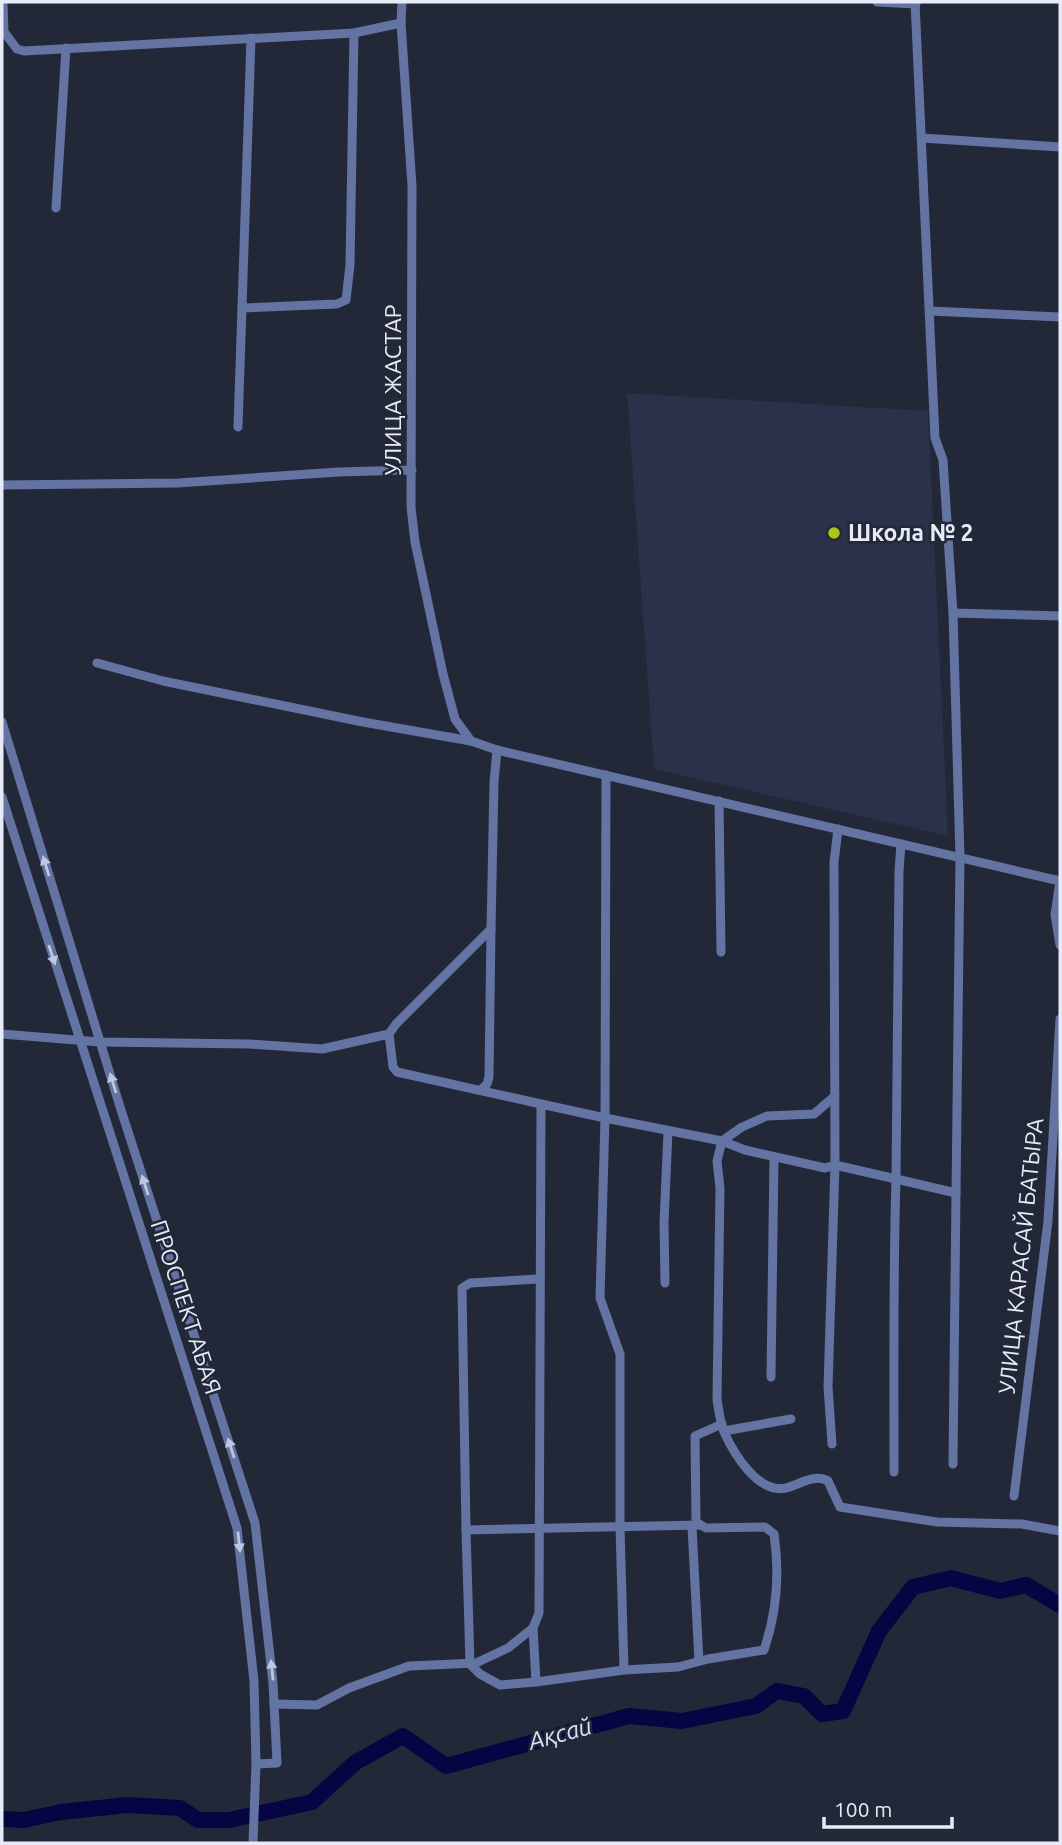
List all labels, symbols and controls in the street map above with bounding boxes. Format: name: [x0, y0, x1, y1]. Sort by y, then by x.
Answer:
street label: УЛИЦА ЖАСТАР: [380, 304, 405, 476]
place label: Школа № 2: [848, 520, 974, 545]
marker: Школа № 2: [826, 525, 842, 541]
one-way arrow: [40, 855, 51, 876]
one-way arrow: [47, 945, 58, 966]
one-way arrow: [107, 1073, 118, 1094]
street label: УЛИЦА КАРАСАЙ БАТЫРА: [994, 1117, 1047, 1395]
one-way arrow: [140, 1174, 150, 1195]
street label: ПРОСПЕКТ АБАЯ: [147, 1217, 226, 1397]
one-way arrow: [225, 1437, 236, 1458]
one-way arrow: [233, 1531, 244, 1553]
one-way arrow: [266, 1659, 277, 1681]
water label: Ақсай: [524, 1712, 595, 1755]
scale bar: [824, 1786, 952, 1830]
text: 100 m: [834, 1797, 892, 1821]

